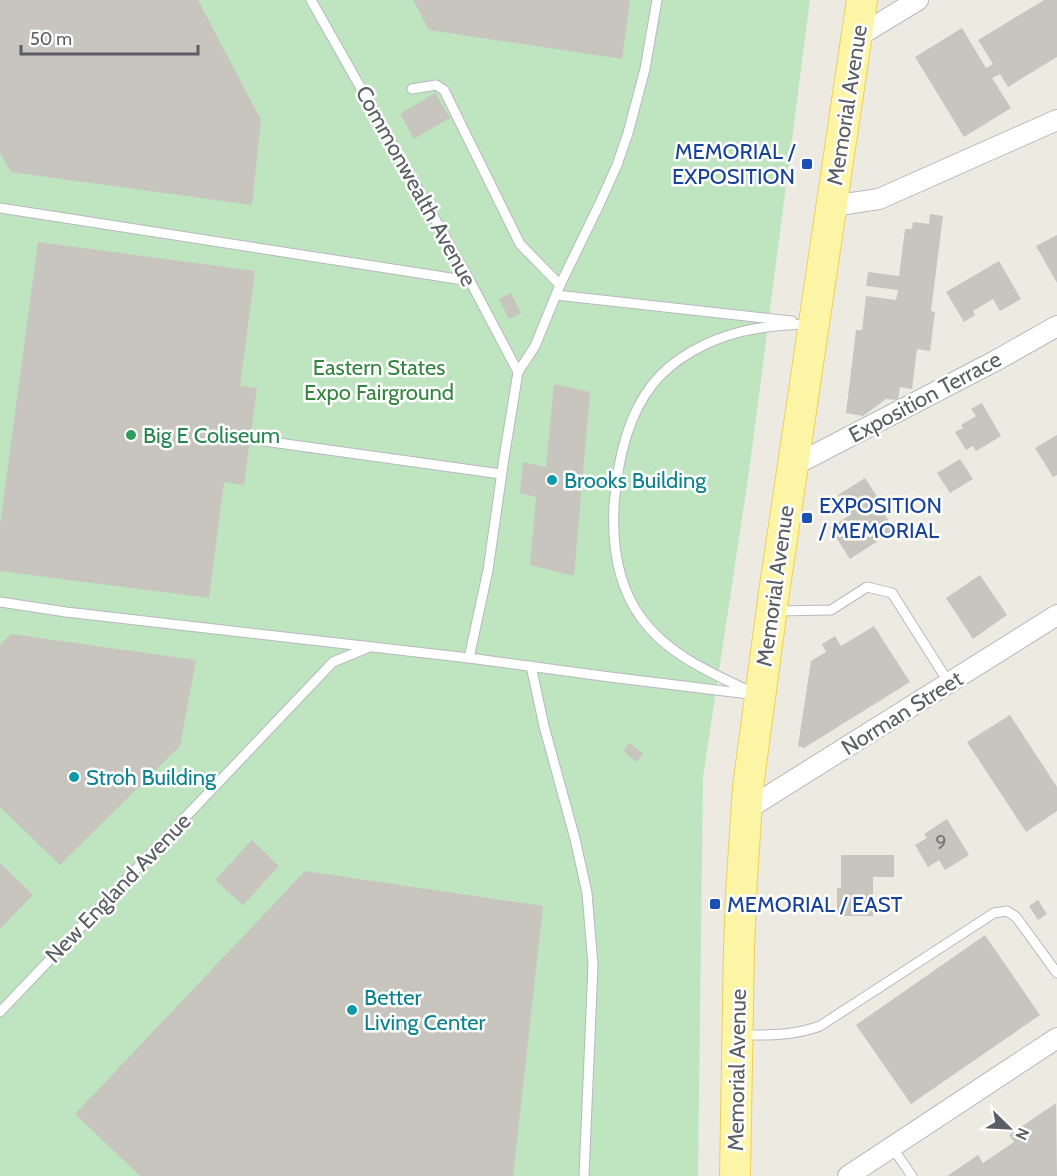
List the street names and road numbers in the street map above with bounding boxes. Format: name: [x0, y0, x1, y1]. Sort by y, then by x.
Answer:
street label: Memorial Avenue: [821, 23, 873, 187]
street label: Commonwealth Avenue: [350, 81, 482, 291]
street label: Exposition Terrace: [844, 345, 1006, 449]
street label: Memorial Avenue: [750, 504, 800, 668]
street label: Norman Street: [836, 665, 968, 761]
street label: New England Avenue: [40, 808, 196, 968]
street label: Memorial Avenue: [722, 989, 752, 1151]

